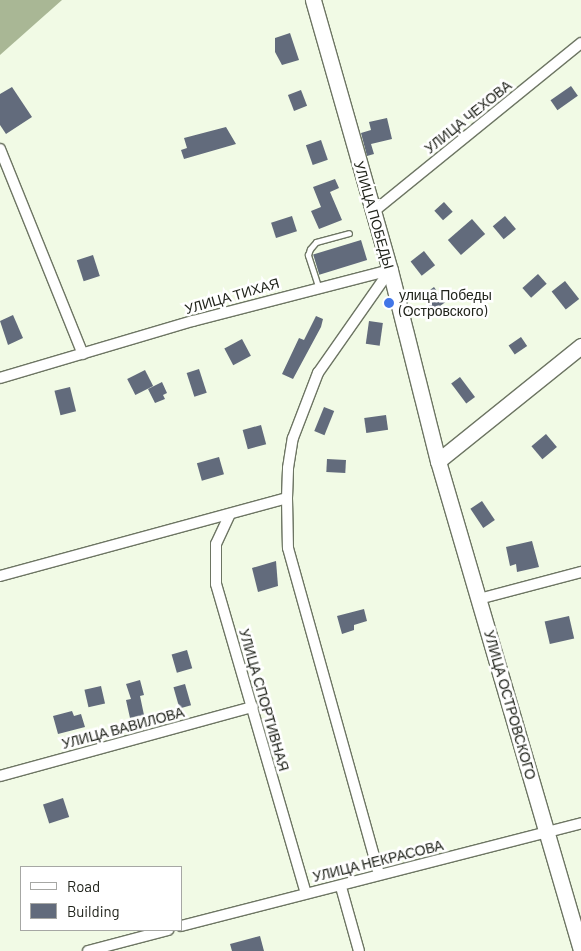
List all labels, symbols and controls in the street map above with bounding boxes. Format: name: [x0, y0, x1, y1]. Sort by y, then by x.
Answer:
street label: УЛИЦА ЧЕХОВА: [421, 77, 515, 157]
street label: УЛИЦА ПОБЕДЫ: [351, 159, 397, 271]
street label: УЛИЦА ТИХАЯ: [183, 274, 281, 318]
place label: улица Победы (Островского): [399, 287, 492, 320]
marker: улица Победы (Островского): [383, 297, 395, 309]
street label: УЛИЦА СПОРТИВНАЯ: [236, 627, 292, 773]
street label: УЛИЦА ОСТРОВСКОГО: [481, 628, 539, 782]
street label: УЛИЦА ВАВИЛОВА: [60, 704, 186, 752]
street label: УЛИЦА НЕКРАСОВА: [311, 837, 445, 885]
legend: [20, 866, 182, 931]
text: Road: [67, 877, 100, 895]
text: Building: [67, 902, 120, 920]

